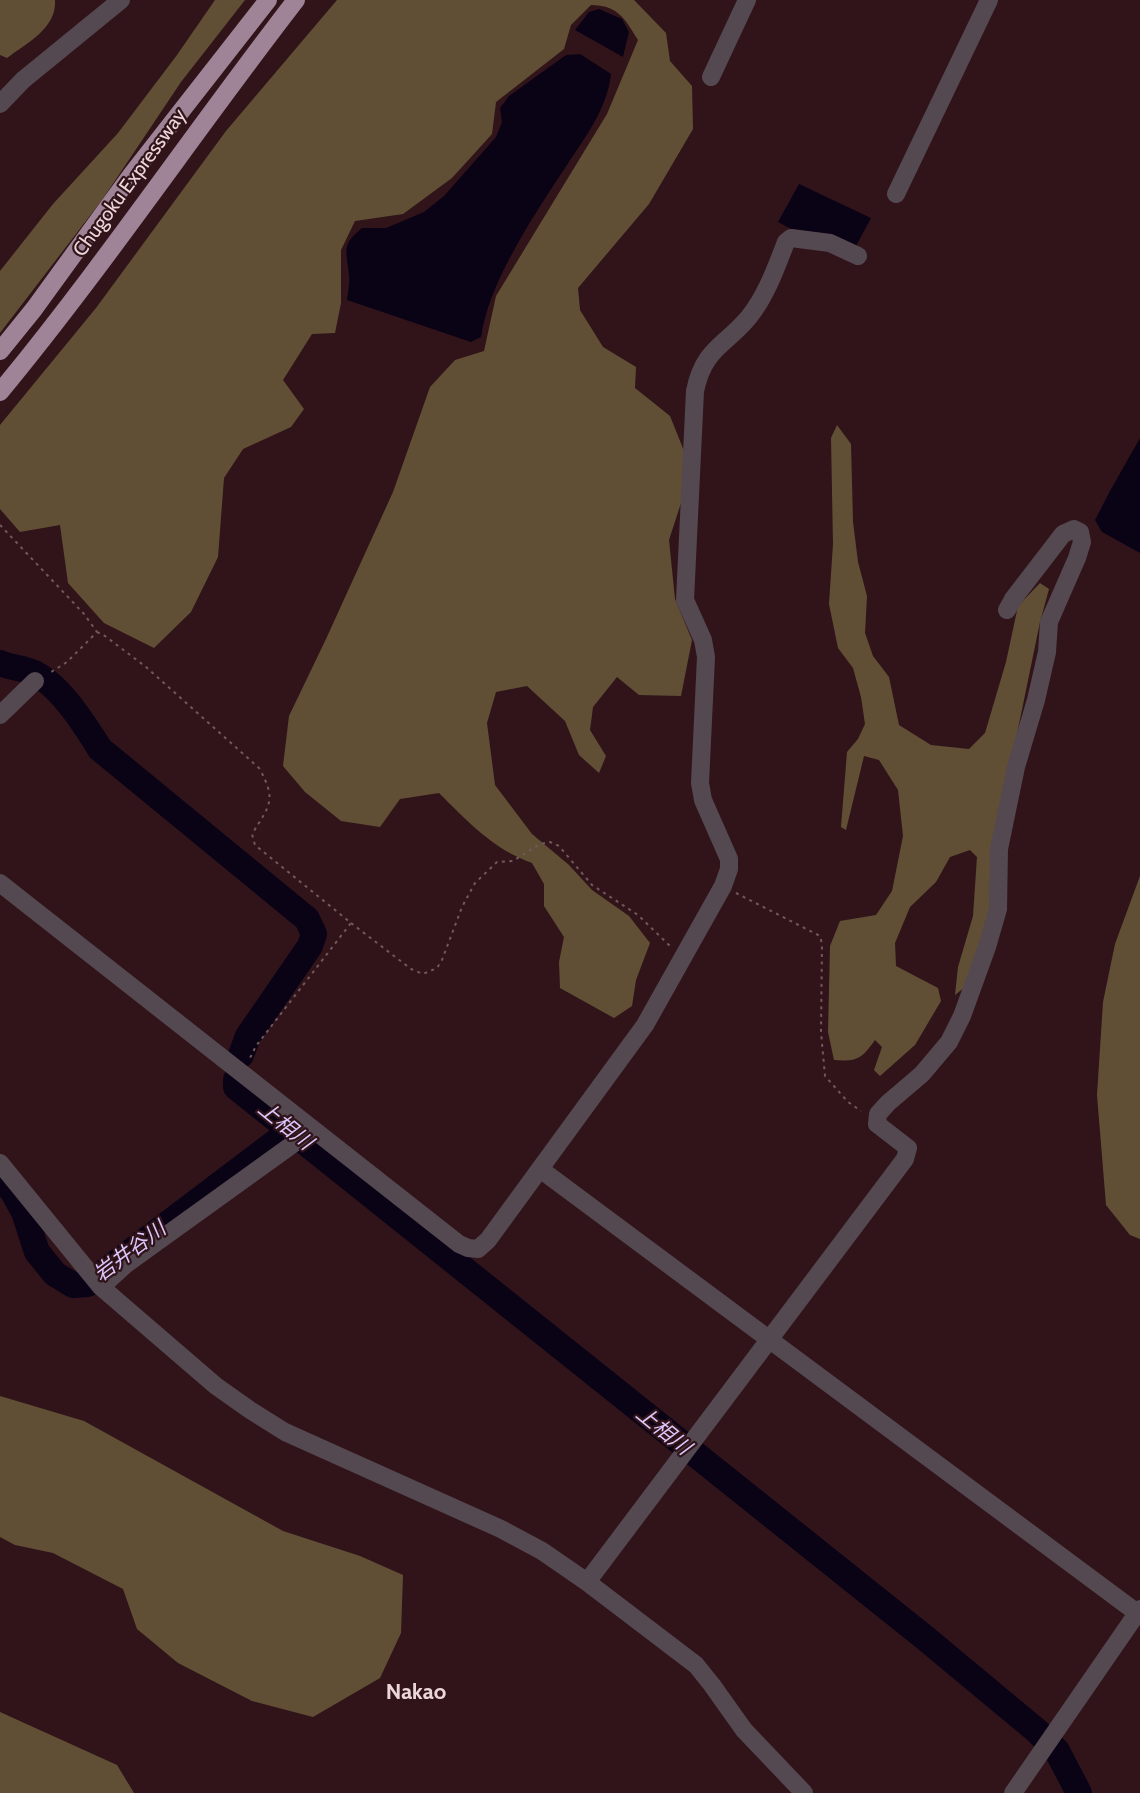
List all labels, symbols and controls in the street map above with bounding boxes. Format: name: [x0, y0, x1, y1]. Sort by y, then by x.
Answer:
street label: Chugoku Expressway: [68, 104, 192, 262]
water label: 上相川: [253, 1096, 317, 1156]
water label: 岩井谷川: [89, 1217, 171, 1287]
water label: 上相川: [631, 1401, 695, 1461]
district label: Nakao: [386, 1680, 446, 1706]

